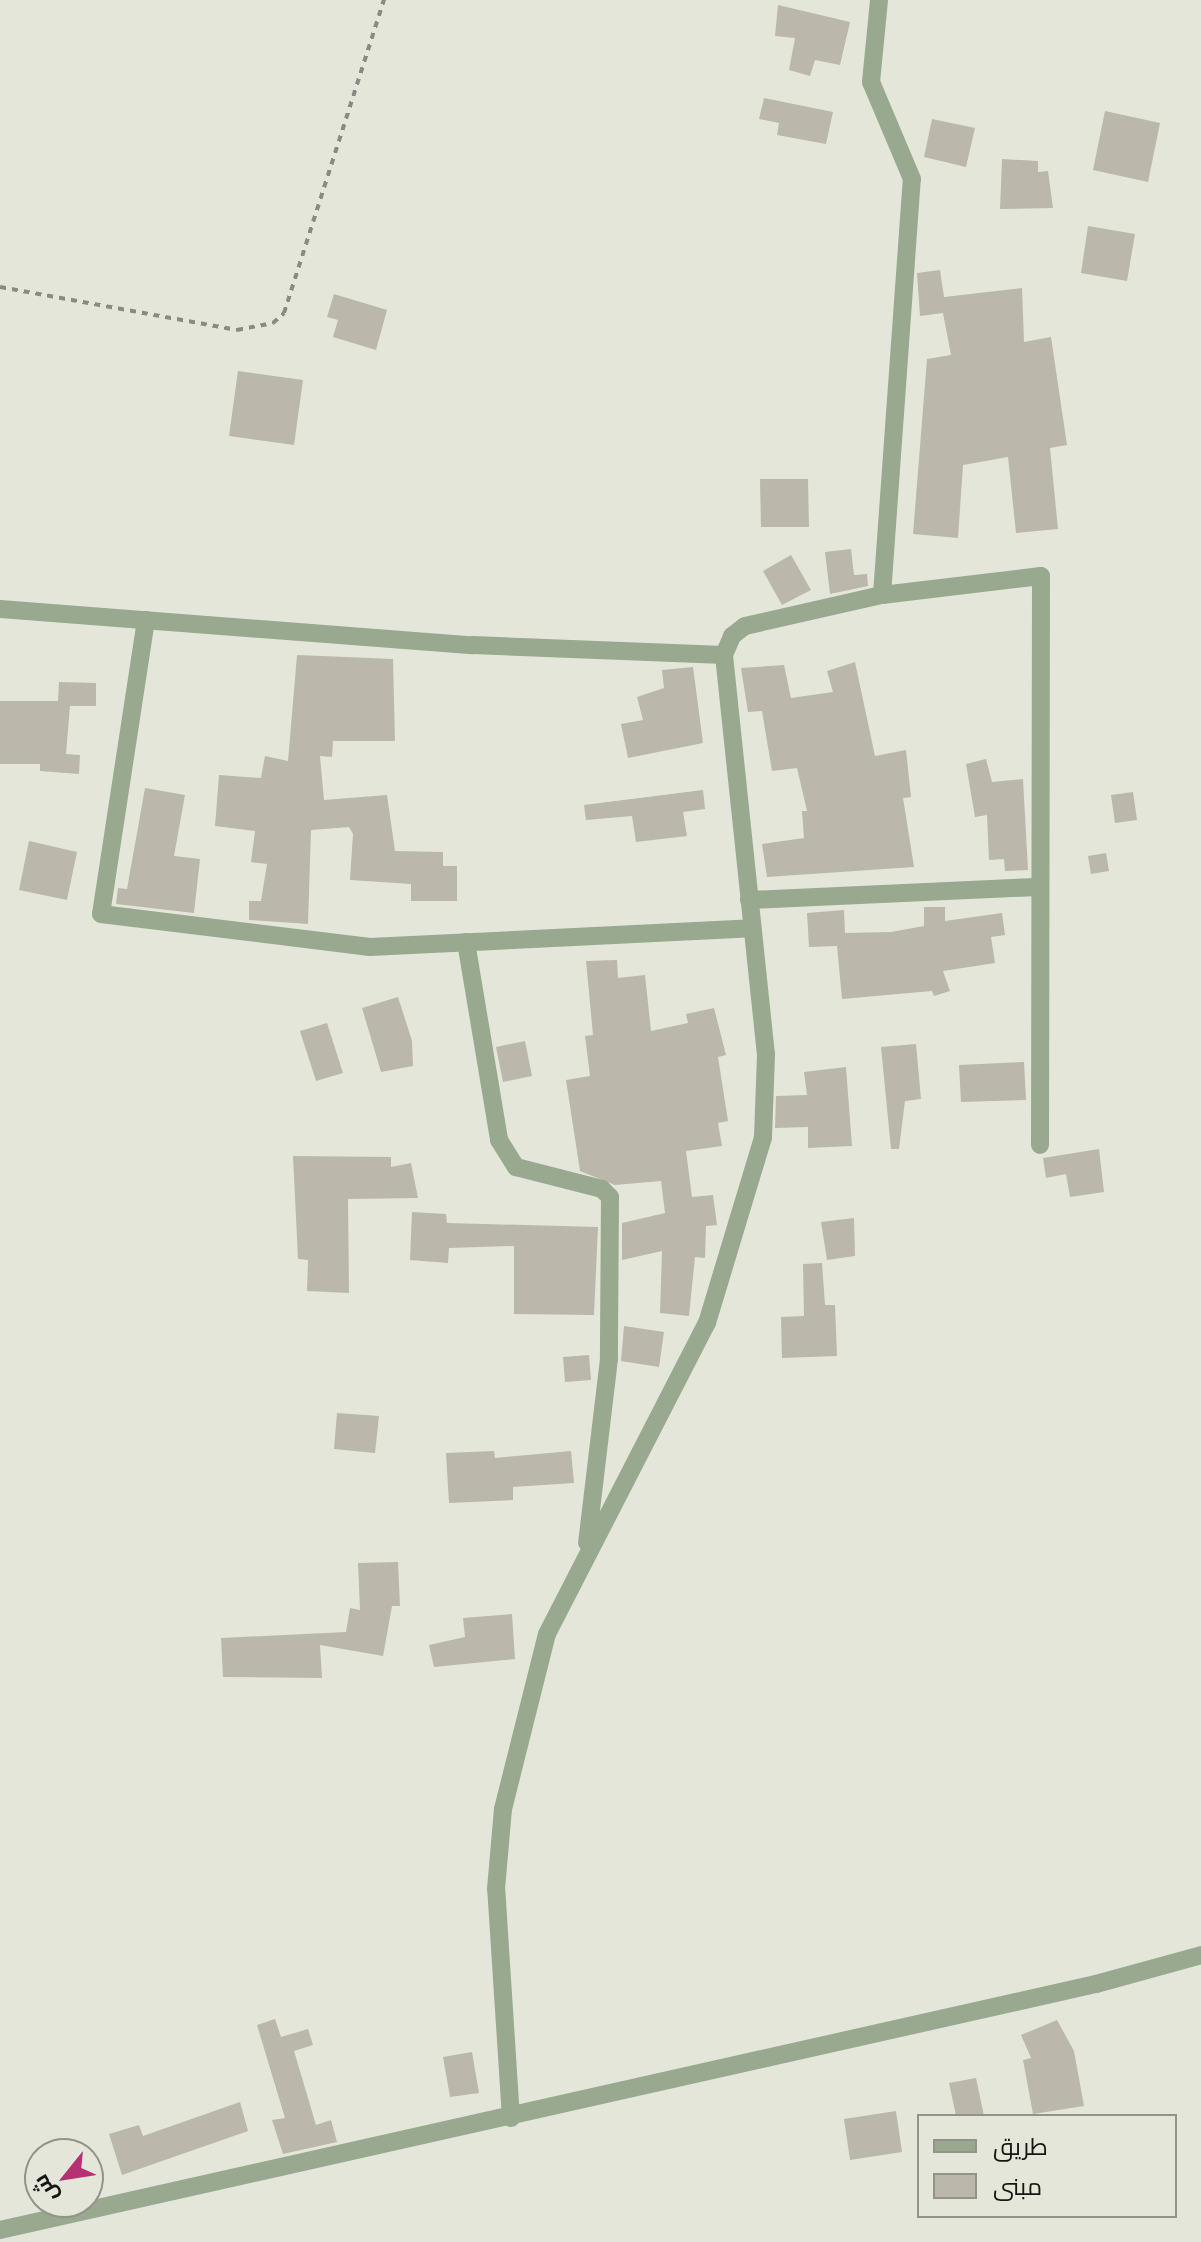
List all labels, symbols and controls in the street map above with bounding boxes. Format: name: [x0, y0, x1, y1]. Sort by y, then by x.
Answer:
legend: [917, 2114, 1177, 2218]
text: طريق: [993, 2131, 1048, 2160]
north arrow: [24, 2138, 104, 2218]
text: ش: [26, 2170, 63, 2208]
text: مبنى: [993, 2171, 1042, 2200]

